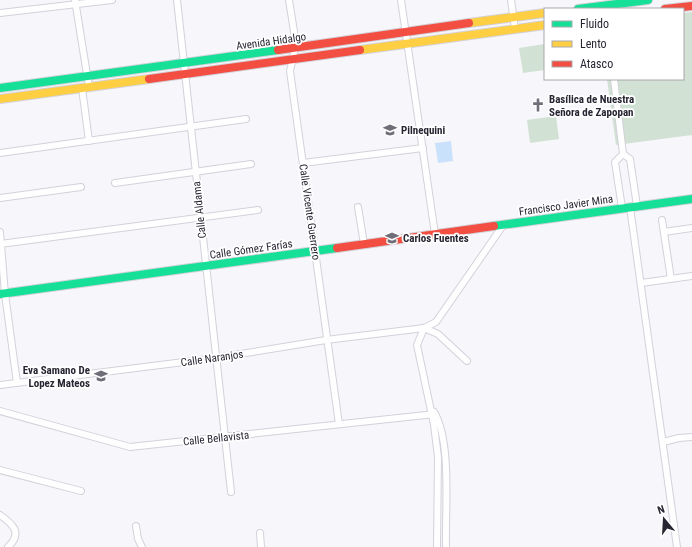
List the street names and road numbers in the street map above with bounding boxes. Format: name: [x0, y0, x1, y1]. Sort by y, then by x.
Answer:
street label: Avenida Hidalgo: [235, 30, 307, 53]
street label: Calle Vicente Guerrero: [296, 163, 323, 261]
street label: Calle Aldama: [190, 181, 209, 239]
street label: Francisco Javier Mina: [518, 192, 614, 219]
street label: Calle Gómez Farías: [209, 237, 293, 262]
street label: Calle Naranjos: [180, 348, 244, 369]
street label: Calle Bellavista: [182, 429, 250, 448]

